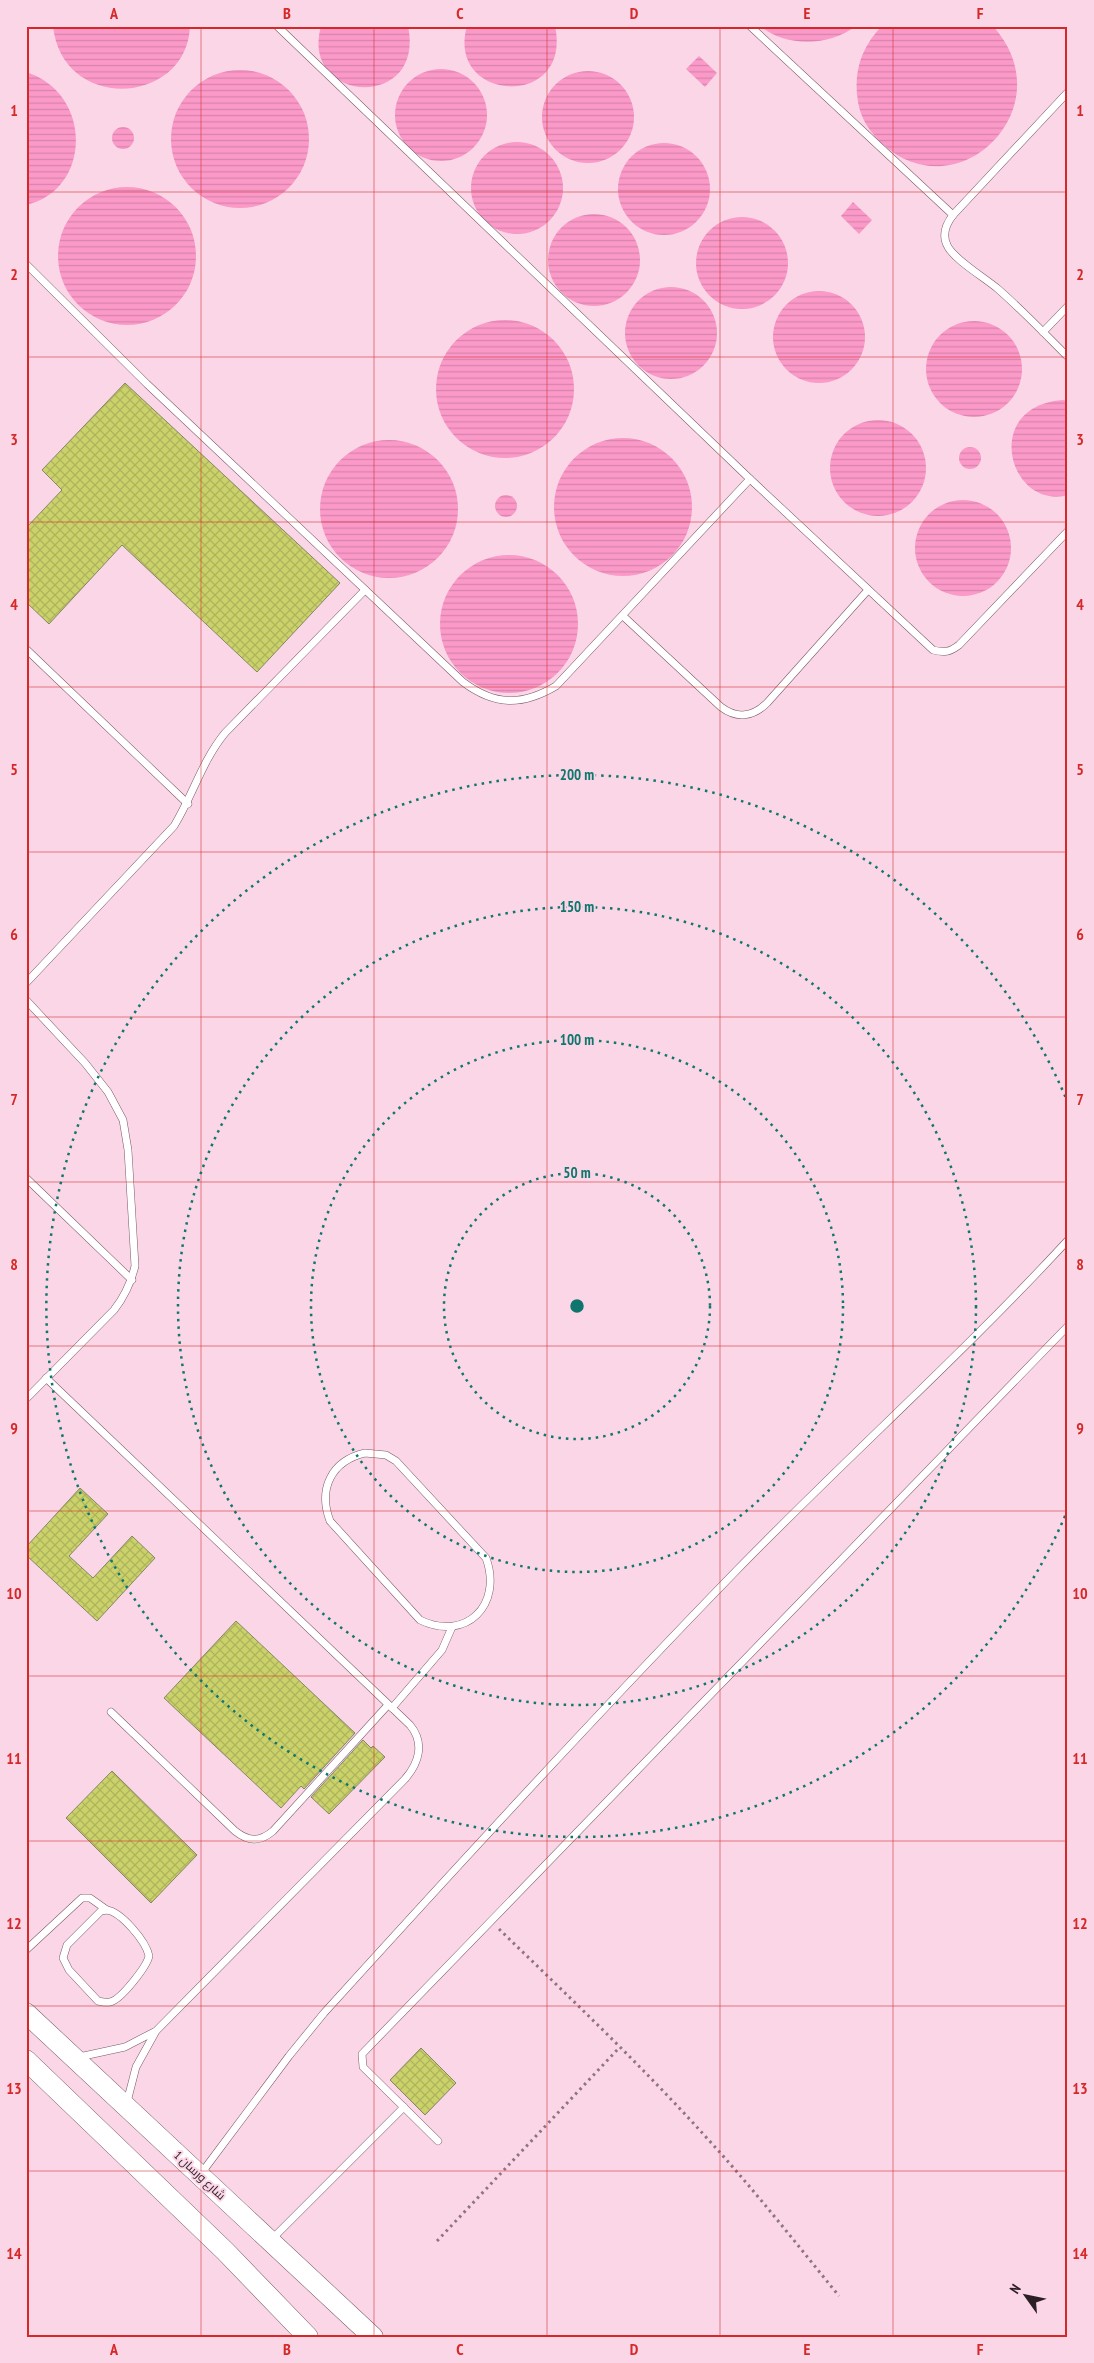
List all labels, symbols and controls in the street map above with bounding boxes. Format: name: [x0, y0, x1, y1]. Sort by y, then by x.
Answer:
text: A: [109, 3, 119, 23]
text: B: [283, 3, 291, 23]
text: C: [456, 3, 464, 23]
text: D: [630, 3, 639, 23]
text: E: [804, 3, 811, 23]
text: F: [977, 3, 984, 23]
text: 1: [10, 100, 18, 120]
text: 1: [1076, 100, 1084, 120]
text: 2: [10, 264, 18, 284]
text: 2: [1076, 264, 1084, 284]
text: 3: [10, 429, 18, 449]
text: 3: [1076, 429, 1084, 449]
text: 4: [10, 594, 18, 614]
text: 4: [1076, 594, 1084, 614]
text: 5: [10, 759, 18, 779]
text: 5: [1076, 759, 1084, 779]
text: 200 m: [560, 765, 594, 784]
text: 150 m: [560, 897, 594, 916]
text: 6: [10, 924, 18, 944]
text: 6: [1076, 924, 1084, 944]
text: 100 m: [560, 1030, 594, 1049]
text: 7: [10, 1089, 18, 1109]
text: 7: [1076, 1089, 1084, 1109]
text: 50 m: [563, 1163, 591, 1182]
text: 8: [10, 1254, 18, 1274]
text: 8: [1076, 1254, 1084, 1274]
centre of rings: [568, 1297, 586, 1315]
text: 9: [10, 1418, 18, 1438]
text: 9: [1076, 1418, 1084, 1438]
text: 10: [6, 1583, 22, 1603]
text: 10: [1072, 1583, 1088, 1603]
text: 11: [6, 1748, 22, 1768]
text: 11: [1072, 1748, 1088, 1768]
text: 12: [6, 1913, 22, 1933]
text: 12: [1072, 1913, 1088, 1933]
text: 13: [6, 2078, 22, 2098]
text: 13: [1072, 2078, 1088, 2098]
street label: شارع ورسان 1: [170, 2147, 229, 2203]
text: 14: [6, 2243, 22, 2263]
text: 14: [1072, 2243, 1088, 2263]
north arrow: [1002, 2270, 1052, 2320]
text: N: [1005, 2281, 1025, 2297]
text: A: [109, 2339, 119, 2359]
text: B: [283, 2339, 291, 2359]
text: C: [456, 2339, 464, 2359]
text: D: [630, 2339, 639, 2359]
text: E: [804, 2339, 811, 2359]
text: F: [977, 2339, 984, 2359]

